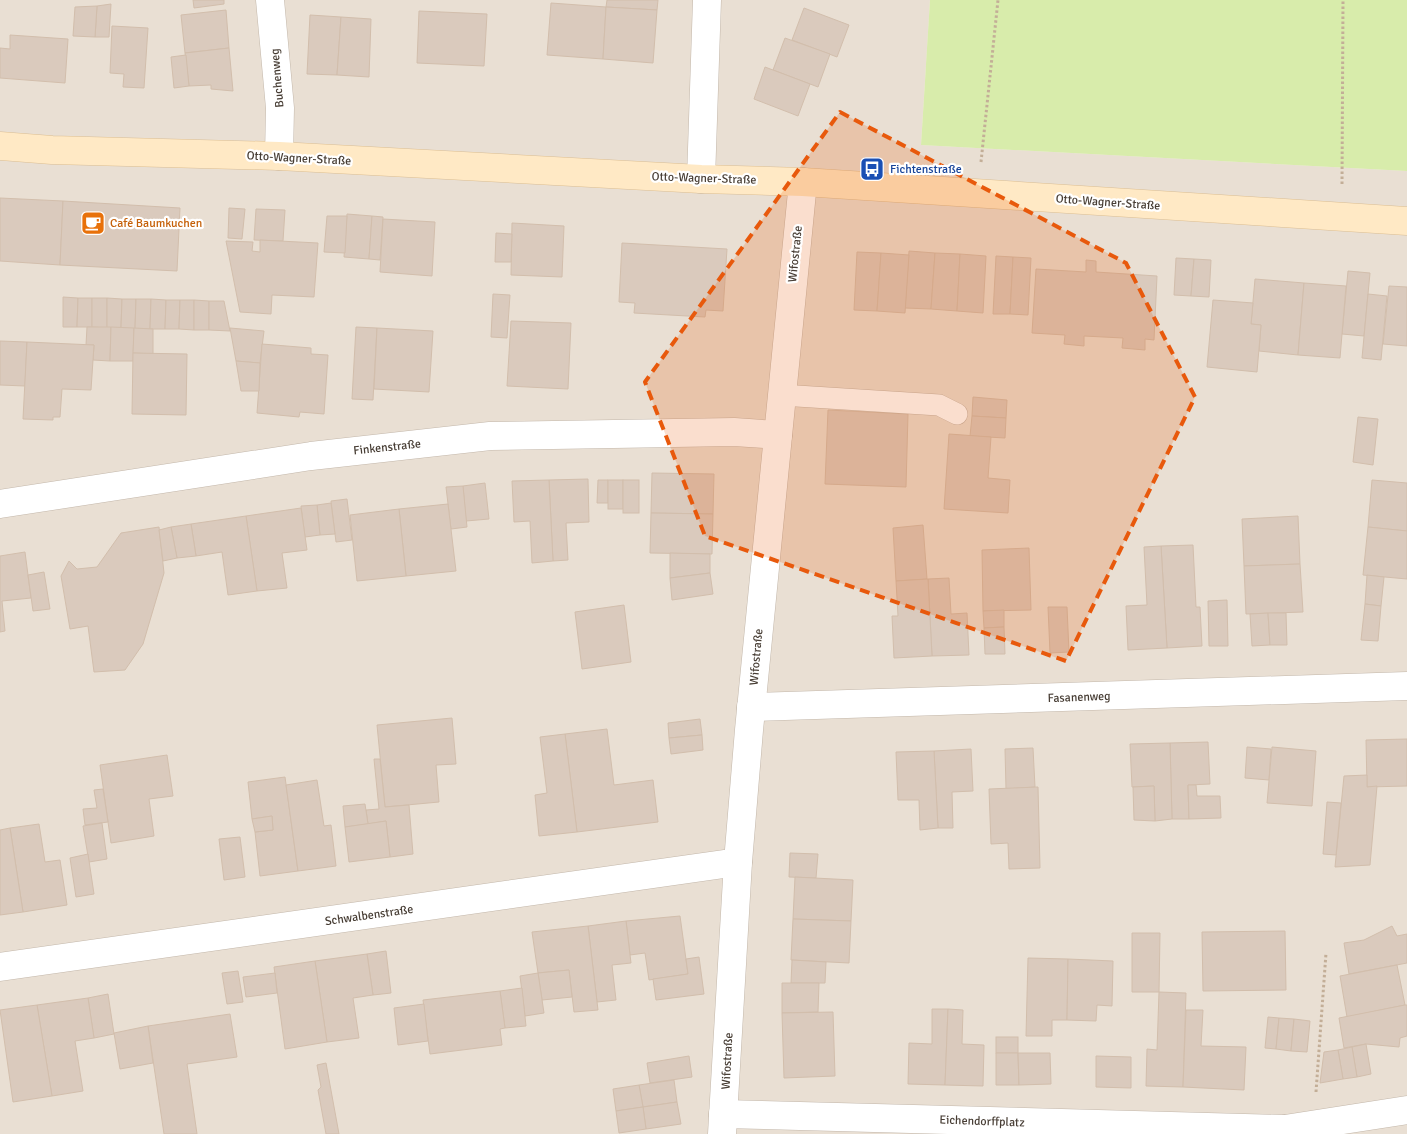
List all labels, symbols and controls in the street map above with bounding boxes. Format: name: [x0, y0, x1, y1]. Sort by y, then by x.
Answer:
street label: Buchenweg: [267, 48, 288, 108]
street label: Otto-Wagner-Straße: [246, 148, 352, 169]
bus stop icon: Fichtenstraße: [859, 156, 885, 182]
place label: Fichtenstraße: [890, 162, 962, 177]
street label: Otto-Wagner-Straße: [651, 169, 757, 188]
street label: Otto-Wagner-Straße: [1055, 191, 1161, 214]
cafe icon: Café Baumkuchen: [80, 210, 106, 236]
place label: Café Baumkuchen: [110, 216, 202, 231]
street label: Wifostraße: [785, 225, 806, 283]
street label: Finkenstraße: [353, 436, 422, 458]
street label: Wifostraße: [747, 628, 766, 686]
street label: Fasanenweg: [1047, 689, 1111, 706]
street label: Schwalbenstraße: [324, 902, 414, 929]
street label: Wifostraße: [719, 1032, 736, 1090]
street label: Eichendorffplatz: [939, 1113, 1025, 1130]

